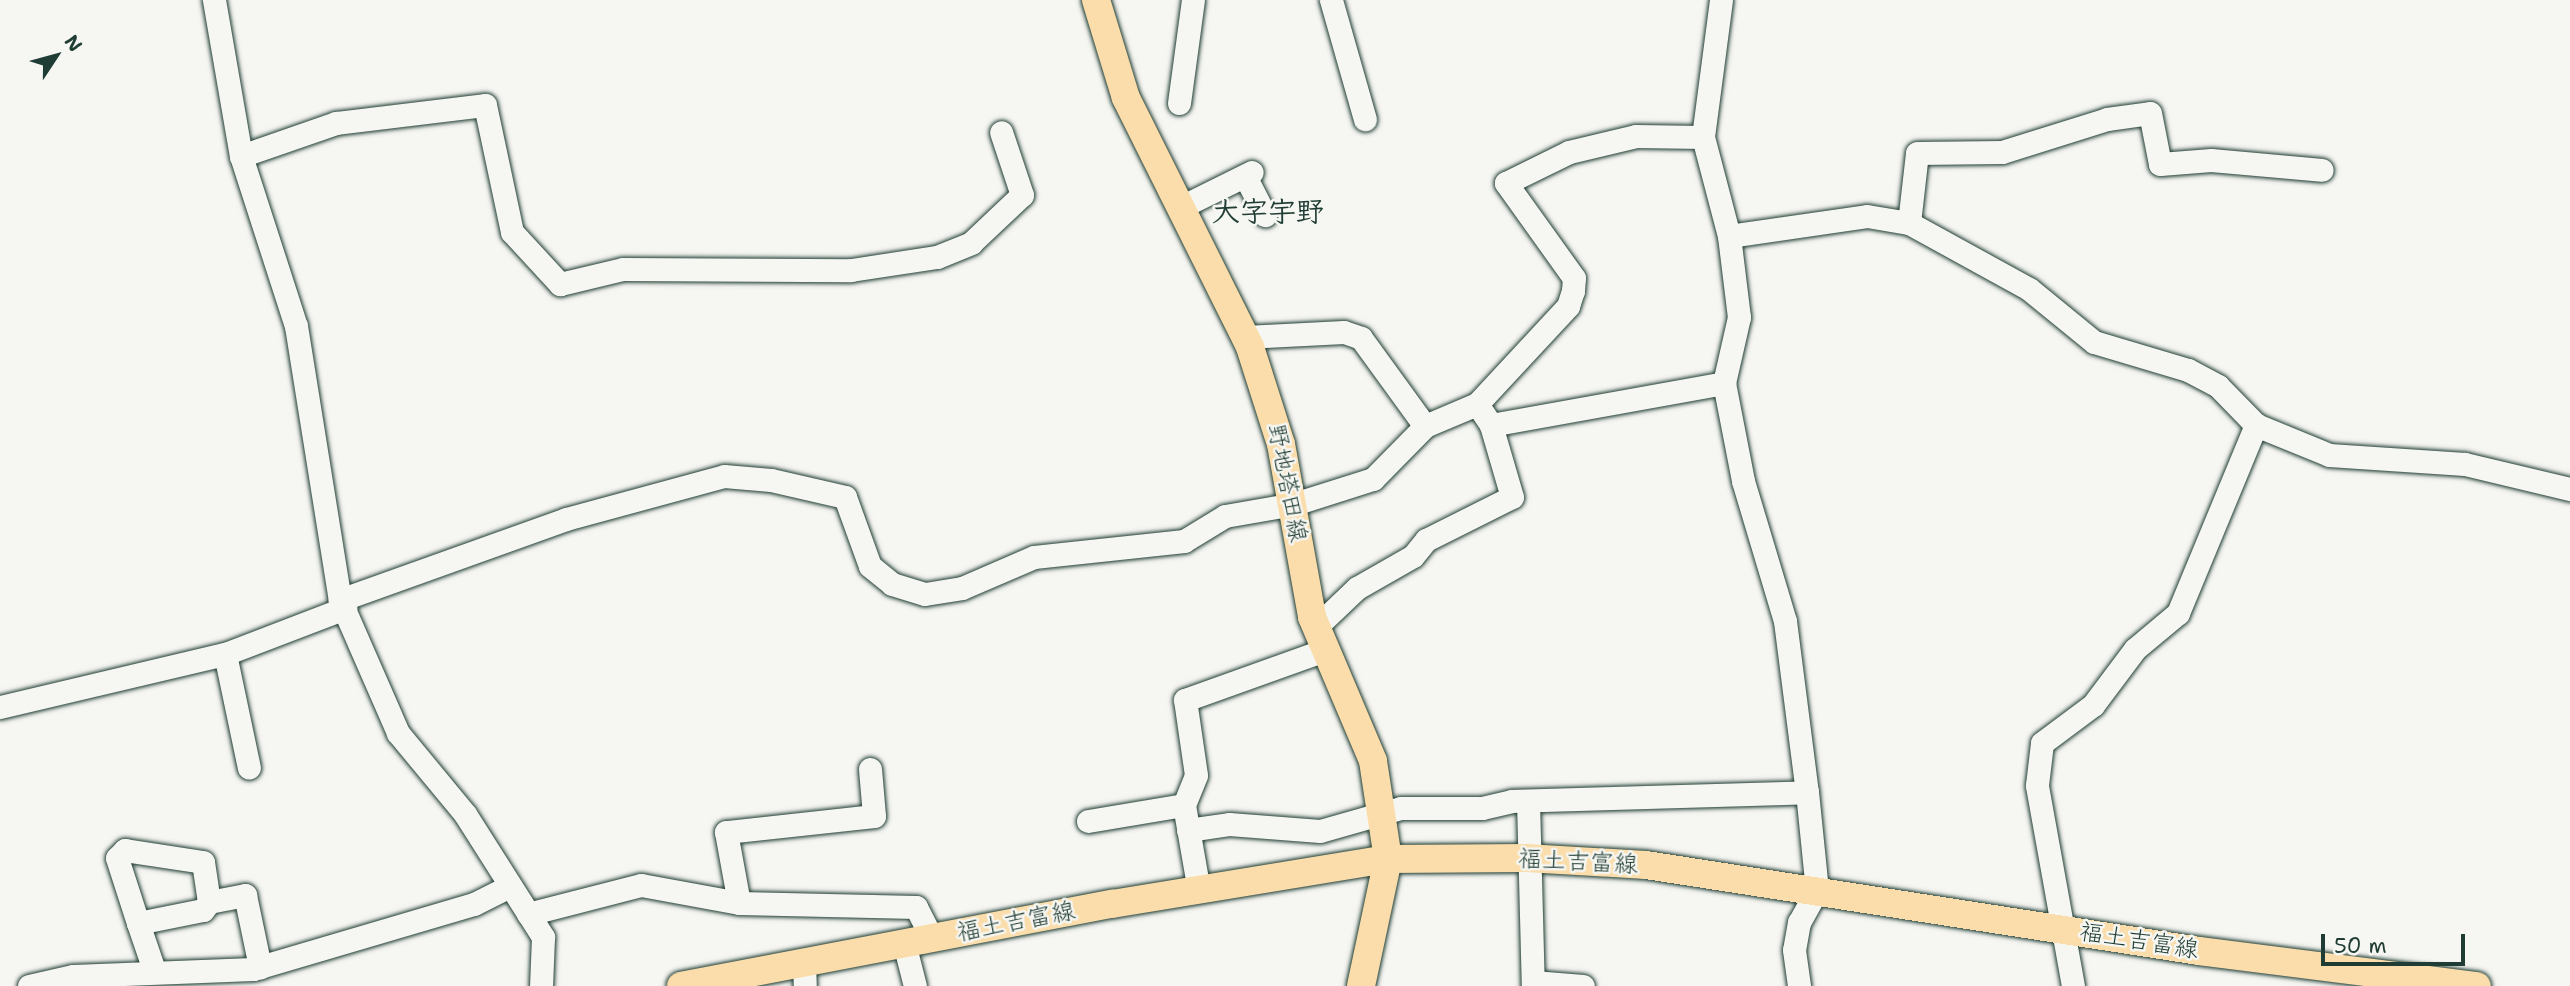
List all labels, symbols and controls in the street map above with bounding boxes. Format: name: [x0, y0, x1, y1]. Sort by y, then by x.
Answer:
north arrow: [21, 21, 91, 91]
text: N: [59, 30, 88, 57]
district label: 大字宇野: [1212, 194, 1324, 228]
street label: 野地塔田線: [1261, 421, 1313, 545]
street label: 福土吉富線: [1517, 844, 1639, 880]
street label: 福土吉富線: [954, 896, 1078, 948]
street label: 福土吉富線: [2077, 917, 2201, 965]
scale bar: [2325, 920, 2468, 964]
text: 50 m: [2334, 932, 2387, 960]

